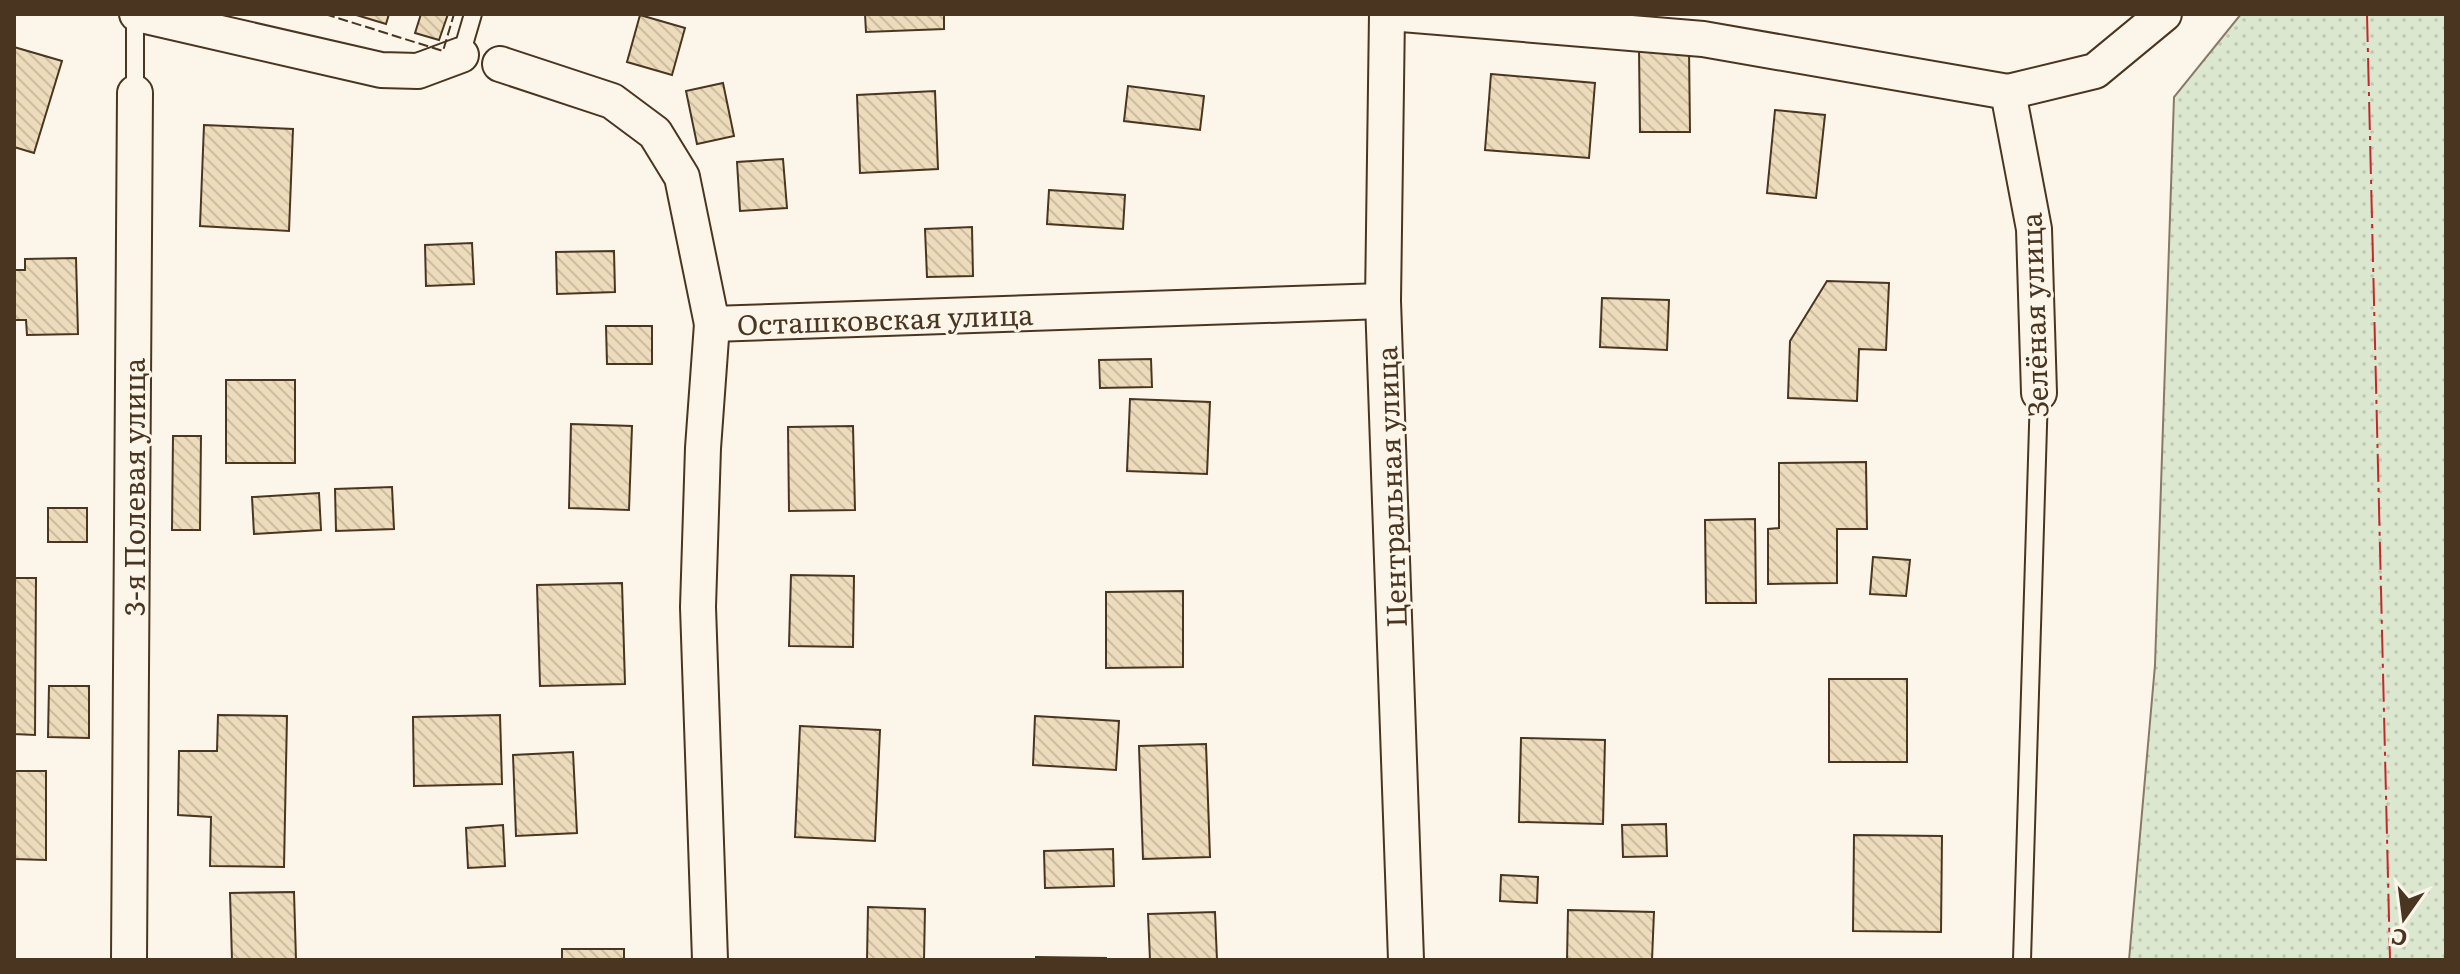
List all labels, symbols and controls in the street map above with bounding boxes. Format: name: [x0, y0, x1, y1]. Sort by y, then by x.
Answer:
street label: Зелёная улица: [2008, 212, 2058, 418]
street label: Осташковская улица: [736, 292, 1034, 344]
street label: Центральная улица: [1364, 345, 1416, 629]
street label: 3-я Полевая улица: [112, 358, 154, 616]
north arrow: [2364, 878, 2444, 958]
text: С: [2387, 921, 2410, 957]

